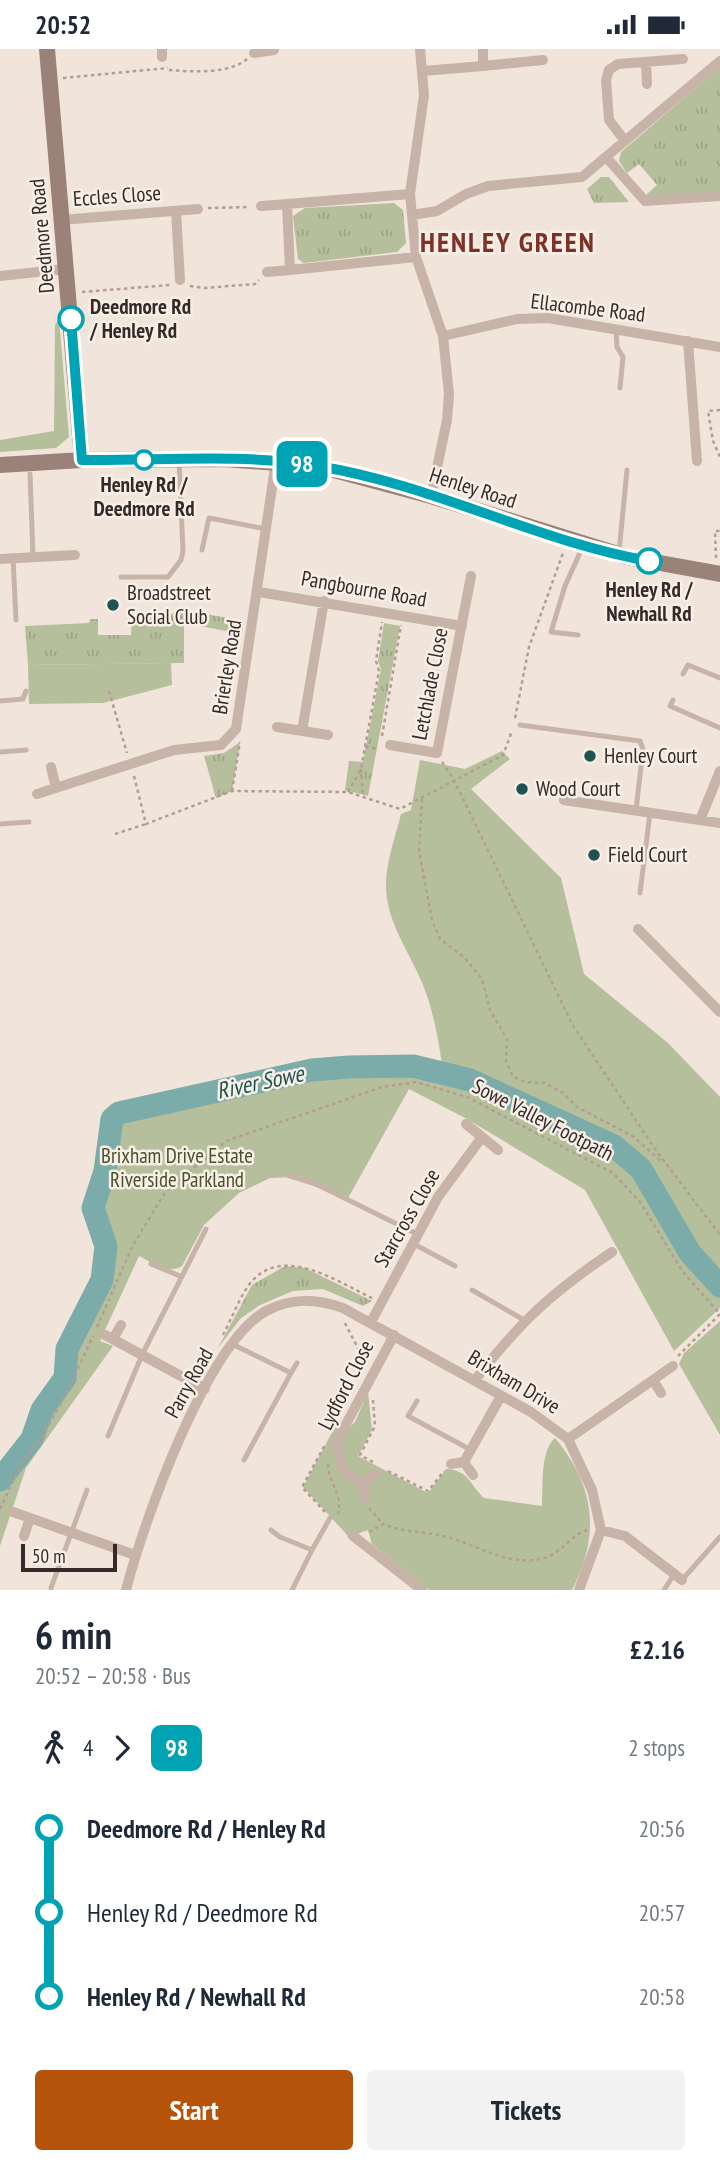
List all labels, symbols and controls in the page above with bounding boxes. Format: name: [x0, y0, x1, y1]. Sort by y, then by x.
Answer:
text: 20:52: [35, 8, 91, 41]
street label: Deedmore Road: [23, 178, 60, 294]
street label: Eccles Close: [72, 179, 162, 212]
district label: HENLEY GREEN: [420, 223, 596, 260]
street label: Ellacombe Road: [529, 287, 647, 328]
place label: Deedmore Rd / Henley Rd: [89, 293, 191, 344]
marker: Deedmore Rd / Henley Rd: [58, 306, 84, 332]
line badge: 98: [270, 441, 334, 487]
text: 98: [291, 448, 313, 479]
marker: Henley Rd / Deedmore Rd: [134, 450, 154, 470]
street label: Henley Road: [426, 461, 520, 514]
place label: Henley Rd / Deedmore Rd: [93, 471, 195, 522]
marker: Henley Rd / Newhall Rd: [636, 548, 662, 574]
street label: Pangbourne Road: [299, 564, 429, 613]
place label: Henley Rd / Newhall Rd: [605, 576, 693, 627]
place label: Broadstreet Social Club: [127, 579, 211, 630]
marker: Broadstreet Social Club: [105, 597, 121, 613]
street label: Brierley Road: [206, 618, 247, 716]
street label: Letchlade Close: [405, 626, 454, 742]
place label: Henley Court: [604, 742, 698, 769]
marker: Henley Court: [582, 748, 598, 764]
place label: Wood Court: [536, 775, 621, 802]
marker: Wood Court: [514, 781, 530, 797]
place label: Field Court: [608, 841, 688, 868]
marker: Field Court: [586, 847, 602, 863]
water label: River Sowe: [214, 1058, 307, 1105]
street label: Sowe Valley Footpath: [468, 1072, 618, 1167]
park label: Brixham Drive Estate Riverside Parkland: [101, 1142, 253, 1193]
street label: Starcross Close: [368, 1164, 446, 1272]
street label: Lydford Close: [311, 1335, 380, 1434]
street label: Parry Road: [158, 1343, 219, 1423]
street label: Brixham Drive: [463, 1344, 565, 1420]
scale bar: [21, 1541, 117, 1573]
text: 50 m: [32, 1544, 66, 1568]
text: 6 min: [35, 1610, 112, 1659]
text: £2.16: [630, 1633, 685, 1666]
text: 20:52 – 20:58 · Bus: [35, 1661, 191, 1690]
icon: walk: [35, 1729, 73, 1767]
icon: forward: [103, 1729, 141, 1767]
text: 98: [165, 1732, 188, 1763]
text: 4: [83, 1733, 93, 1762]
text: 2 stops: [628, 1733, 685, 1762]
text: Deedmore Rd / Henley Rd: [87, 1812, 325, 1845]
text: 20:56: [639, 1814, 685, 1843]
text: Henley Rd / Deedmore Rd: [87, 1896, 318, 1929]
text: 20:57: [639, 1898, 685, 1927]
text: Henley Rd / Newhall Rd: [87, 1980, 306, 2013]
text: 20:58: [639, 1982, 685, 2011]
button: Start: [35, 2070, 353, 2150]
button: Tickets: [367, 2070, 685, 2150]

